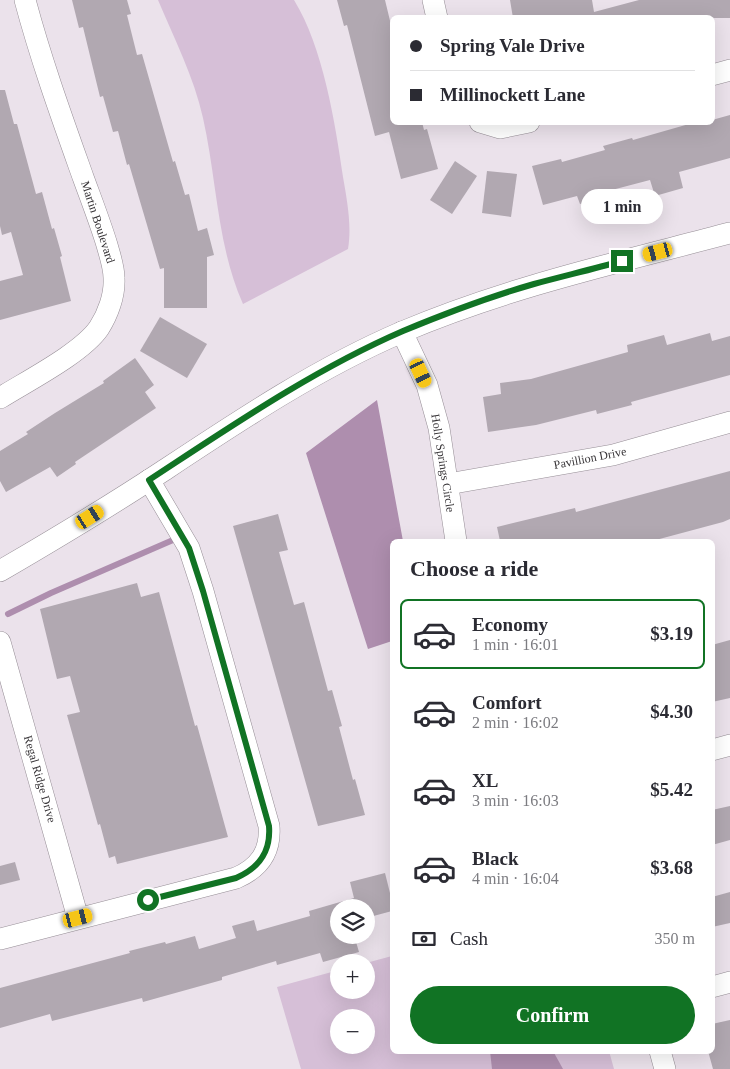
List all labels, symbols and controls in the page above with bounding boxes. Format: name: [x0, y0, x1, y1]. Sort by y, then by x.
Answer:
text: Spring Vale Drive: [440, 35, 585, 56]
text: Millinockett Lane: [440, 84, 585, 105]
street label: Martin Boulevard: [78, 179, 118, 265]
callout: 1 min: [581, 188, 663, 224]
text: 1 min: [603, 198, 641, 215]
car: [641, 241, 674, 263]
route end: [611, 250, 633, 272]
car: [407, 356, 434, 390]
street label: Holly Springs Circle: [428, 413, 458, 513]
street label: Pavillion Drive: [553, 444, 627, 472]
car: [73, 503, 106, 531]
text: Choose a ride: [410, 556, 538, 581]
icon: car: [412, 612, 457, 657]
text: Economy: [472, 614, 548, 635]
text: $3.19: [650, 623, 693, 644]
text: 1 min · 16:01: [472, 636, 559, 653]
icon: car: [412, 690, 457, 735]
text: Comfort: [472, 692, 542, 713]
text: $4.30: [650, 701, 693, 722]
text: 2 min · 16:02: [472, 714, 559, 731]
street label: Regal Ridge Drive: [21, 734, 59, 824]
icon: car: [412, 768, 457, 813]
text: XL: [472, 770, 498, 791]
text: $5.42: [650, 779, 693, 800]
text: 3 min · 16:03: [472, 792, 559, 809]
icon: car: [412, 846, 457, 891]
text: Black: [472, 848, 518, 869]
text: $3.68: [650, 857, 693, 878]
text: 4 min · 16:04: [472, 870, 559, 887]
route start: [137, 889, 159, 911]
map controls: [330, 899, 375, 1054]
button: layers: [330, 899, 375, 944]
car: [61, 907, 94, 929]
icon: cash: [410, 925, 438, 953]
text: Cash: [450, 928, 488, 949]
text: 350 m: [655, 930, 695, 947]
button: +: [330, 954, 375, 999]
button: Confirm: [410, 986, 695, 1044]
button: −: [330, 1009, 375, 1054]

